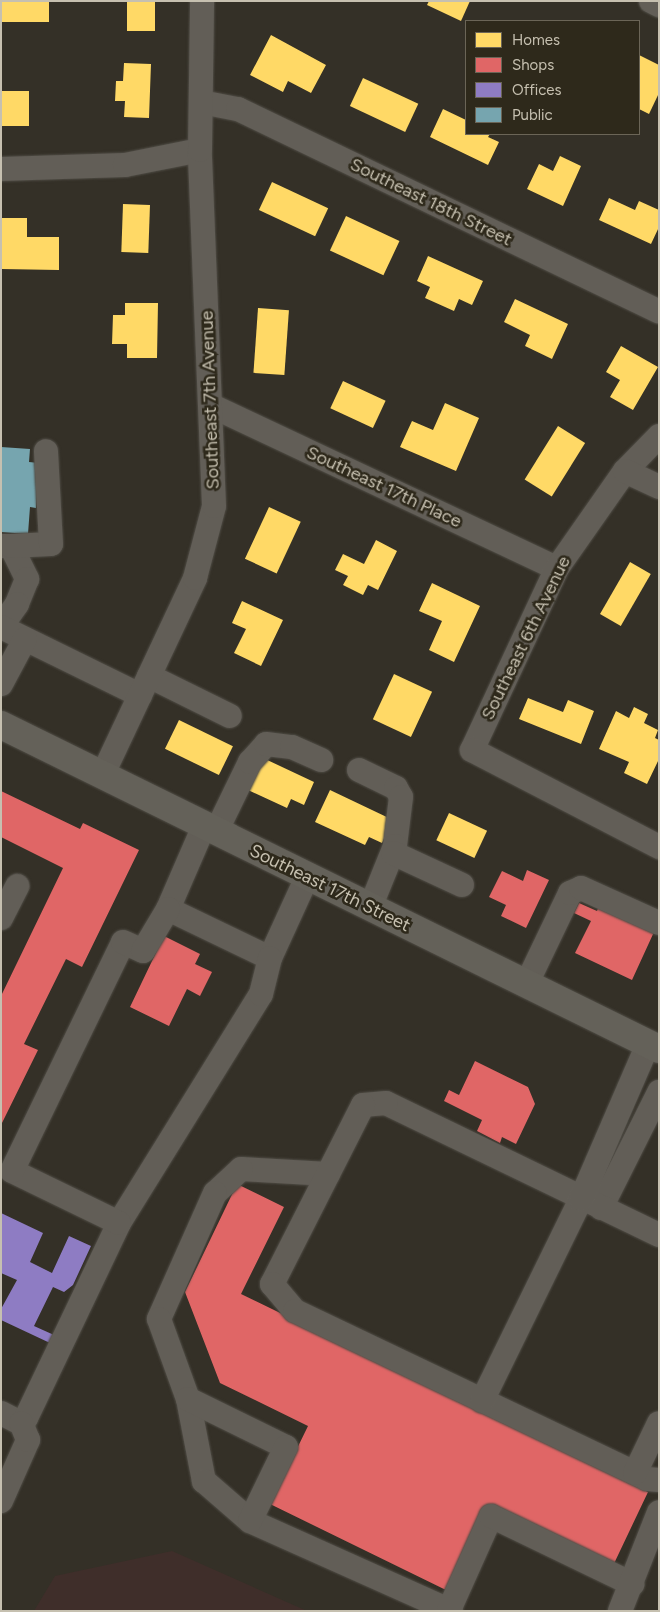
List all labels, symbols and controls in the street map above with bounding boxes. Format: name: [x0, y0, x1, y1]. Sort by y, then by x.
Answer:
legend: [465, 20, 640, 135]
text: Homes: [512, 31, 560, 49]
text: Shops: [512, 56, 554, 74]
text: Offices: [512, 81, 562, 99]
text: Public: [512, 106, 553, 124]
street label: Southeast 18th Street: [347, 153, 515, 251]
street label: Southeast 7th Avenue: [196, 310, 224, 490]
street label: Southeast 17th Place: [303, 442, 465, 532]
street label: Southeast 6th Avenue: [477, 553, 575, 723]
street label: Southeast 17th Street: [246, 840, 414, 936]

